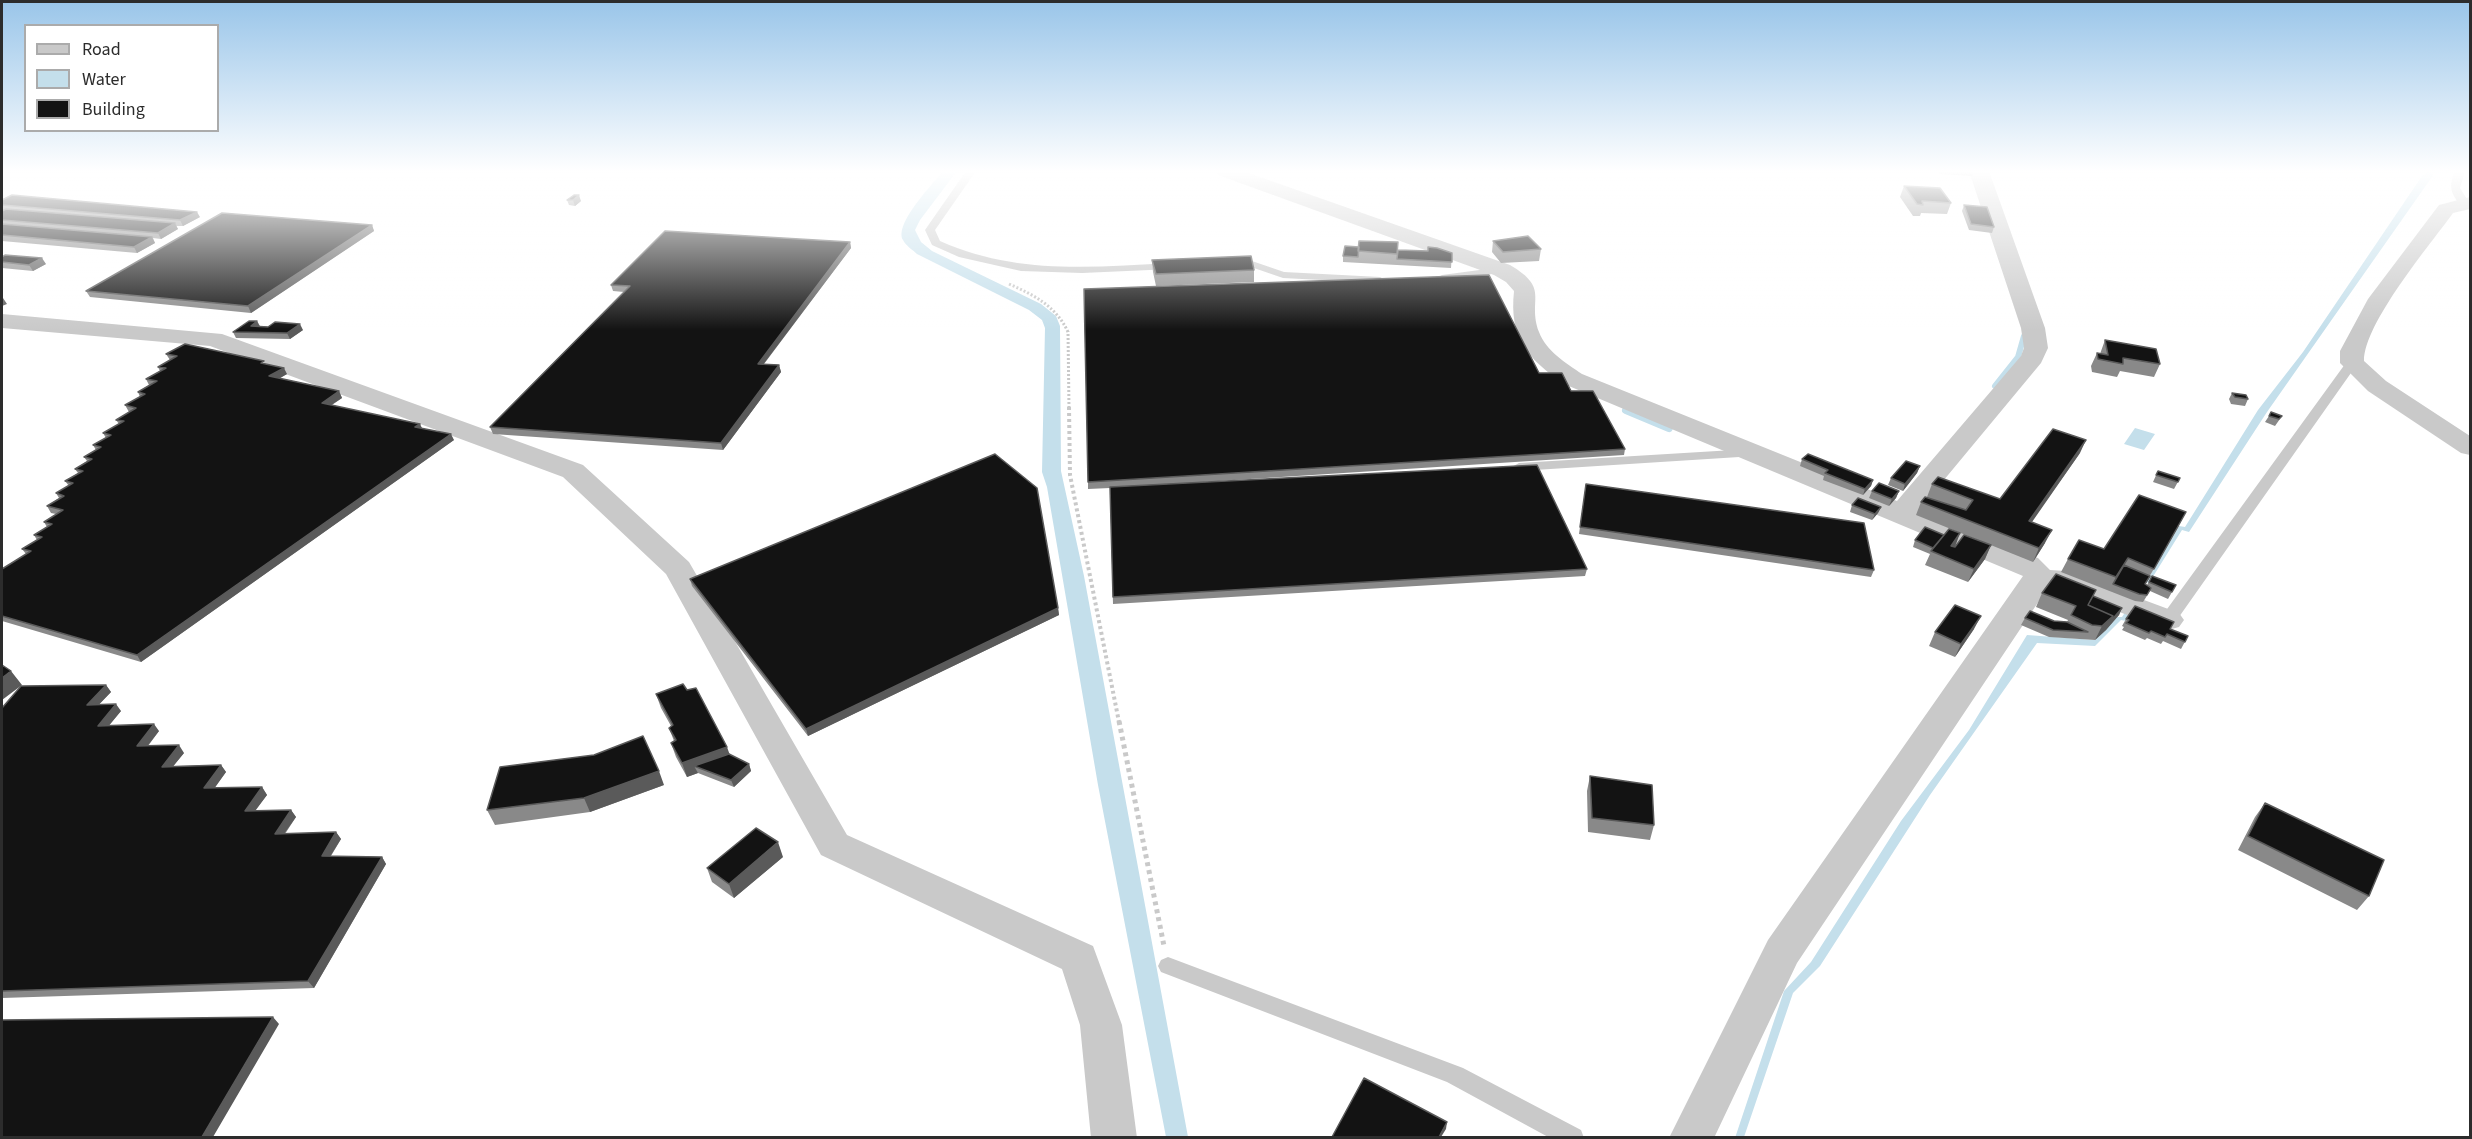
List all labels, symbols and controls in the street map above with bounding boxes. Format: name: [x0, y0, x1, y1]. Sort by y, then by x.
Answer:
legend: [24, 24, 219, 132]
text: Road: [82, 37, 121, 62]
text: Water: [82, 67, 126, 92]
text: Building: [82, 97, 145, 122]

